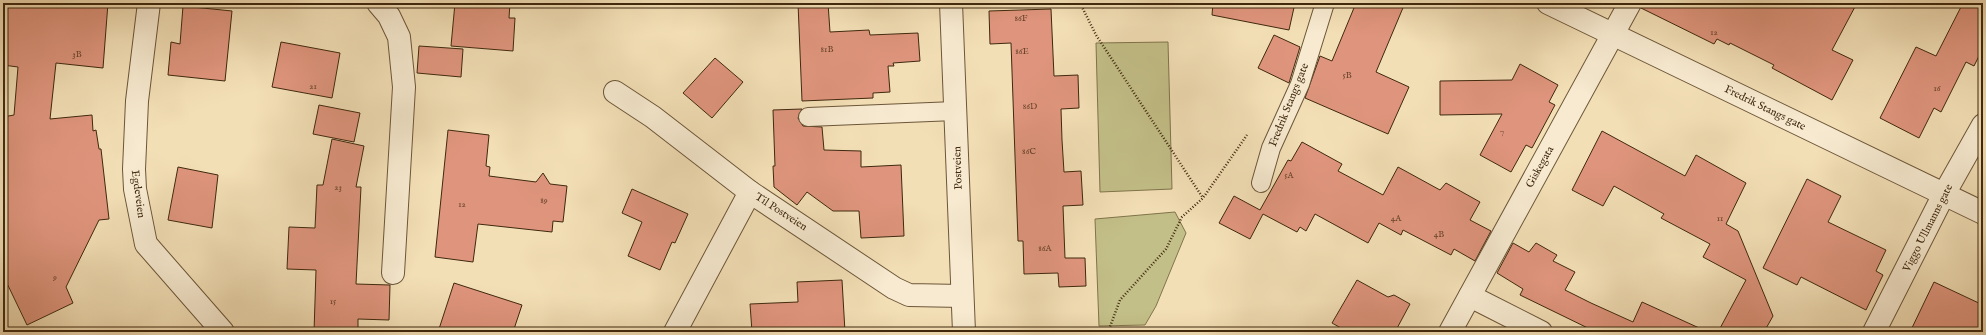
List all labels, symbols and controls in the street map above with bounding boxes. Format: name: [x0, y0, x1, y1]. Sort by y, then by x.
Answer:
house number: 86F: [1014, 13, 1028, 24]
house number: 12: [1710, 27, 1718, 38]
house number: 81B: [821, 44, 833, 55]
house number: 86E: [1015, 46, 1029, 57]
house number: 3B: [72, 49, 82, 60]
street label: Fredrik Stangs gate: [1266, 61, 1312, 149]
house number: 5B: [1342, 70, 1352, 81]
house number: 21: [309, 81, 317, 92]
street label: Fredrik Stangs gate: [1722, 82, 1808, 134]
house number: 16: [1933, 83, 1941, 94]
house number: 86D: [1023, 101, 1037, 112]
house number: 7: [1500, 126, 1504, 137]
street label: Giskegata: [1523, 143, 1557, 190]
street label: Postveien: [950, 146, 966, 190]
house number: 86C: [1022, 146, 1036, 157]
street label: Egdeveien: [128, 169, 148, 219]
house number: 5A: [1284, 170, 1295, 181]
house number: 23: [334, 182, 342, 193]
street label: Viggo Ullmanns gate: [1899, 182, 1956, 275]
street label: Til Postveien: [752, 190, 810, 234]
house number: 89: [540, 195, 548, 206]
house number: 12: [458, 199, 466, 210]
house number: 4A: [1391, 213, 1402, 224]
house number: 11: [1717, 213, 1723, 224]
house number: 4B: [1434, 229, 1444, 240]
house number: 86A: [1038, 243, 1053, 254]
house number: 9: [52, 272, 57, 283]
house number: 15: [330, 296, 337, 307]

